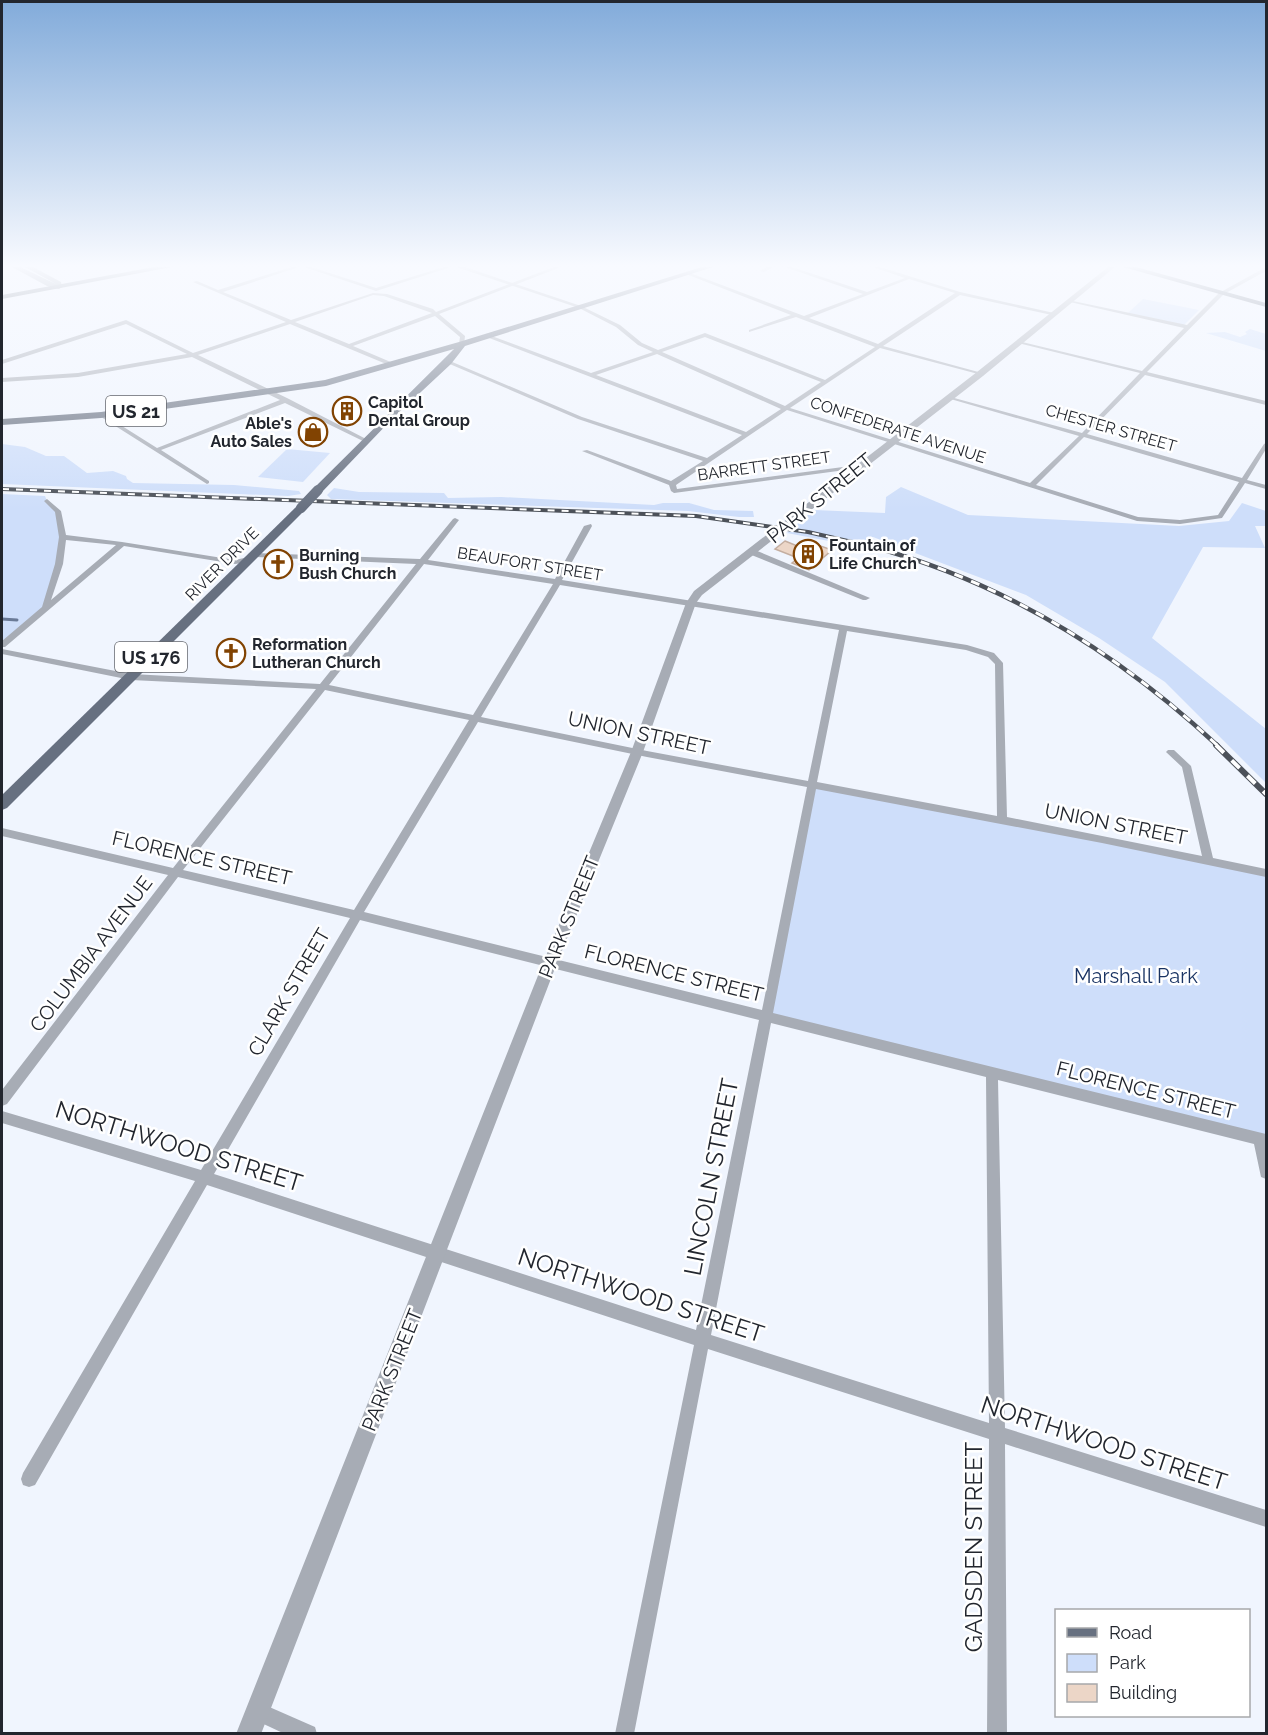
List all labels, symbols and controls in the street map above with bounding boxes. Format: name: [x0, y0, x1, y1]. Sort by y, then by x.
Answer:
place label: Capitol Dental Group: [368, 393, 470, 430]
street label: CONFEDERATE AVENUE: [808, 393, 988, 467]
building icon: Capitol Dental Group: [331, 395, 363, 427]
road number: US 21: [106, 396, 166, 426]
street label: CHESTER STREET: [1043, 400, 1179, 456]
place label: Able's Auto Sales: [210, 414, 292, 451]
shop icon: Able's Auto Sales: [297, 416, 329, 448]
street label: BARRETT STREET: [696, 447, 832, 485]
street label: PARK STREET: [762, 448, 878, 548]
street label: RIVER DRIVE: [181, 523, 263, 605]
place label: Fountain of Life Church: [829, 536, 917, 573]
building icon: Fountain of Life Church: [792, 538, 824, 570]
street label: BEAUFORT STREET: [456, 543, 604, 585]
place label: Burning Bush Church: [299, 546, 396, 583]
church icon: Burning Bush Church: [262, 548, 294, 580]
place label: Reformation Lutheran Church: [252, 635, 381, 672]
church icon: Reformation Lutheran Church: [215, 637, 247, 669]
road number: US 176: [115, 642, 187, 672]
street label: UNION STREET: [566, 706, 712, 760]
street label: UNION STREET: [1043, 798, 1189, 850]
street label: FLORENCE STREET: [110, 826, 294, 890]
street label: PARK STREET: [534, 852, 604, 982]
street label: COLUMBIA AVENUE: [25, 871, 157, 1037]
street label: CLARK STREET: [243, 924, 335, 1060]
street label: FLORENCE STREET: [582, 939, 766, 1007]
park label: Marshall Park: [1074, 964, 1198, 988]
street label: FLORENCE STREET: [1054, 1056, 1238, 1124]
street label: LINCOLN STREET: [678, 1076, 744, 1278]
street label: NORTHWOOD STREET: [52, 1095, 306, 1198]
street label: NORTHWOOD STREET: [514, 1242, 768, 1349]
street label: PARK STREET: [357, 1305, 427, 1435]
street label: NORTHWOOD STREET: [977, 1390, 1231, 1497]
street label: GADSDEN STREET: [959, 1442, 988, 1652]
legend: [1055, 1609, 1250, 1717]
text: Road: [1109, 1622, 1152, 1643]
text: Park: [1109, 1652, 1146, 1673]
text: Building: [1109, 1682, 1177, 1703]

